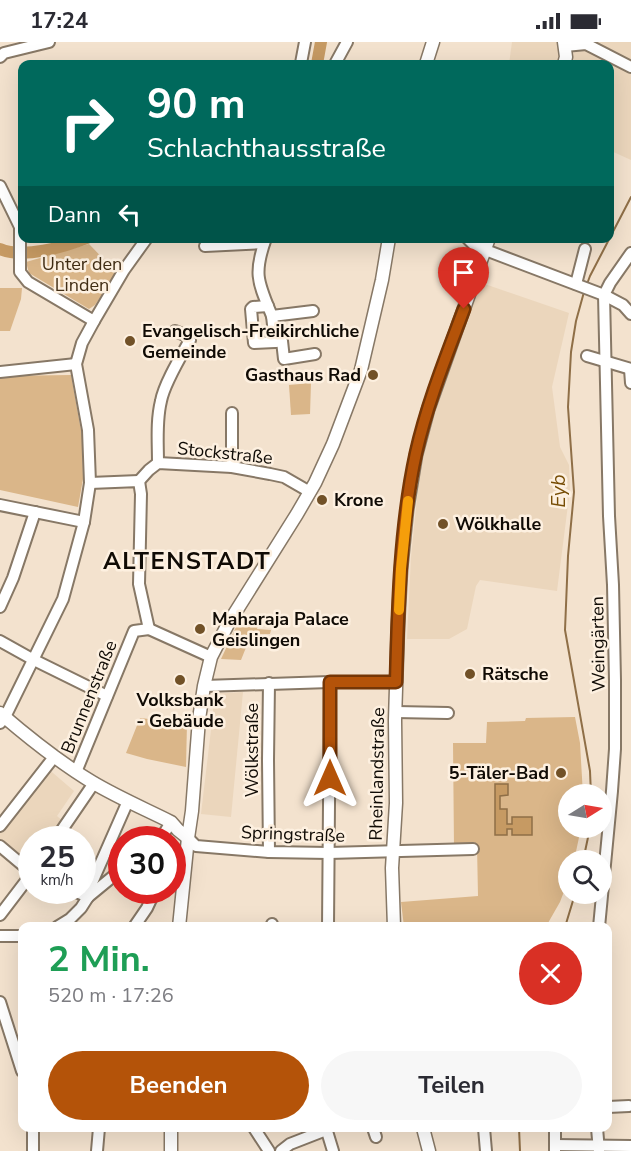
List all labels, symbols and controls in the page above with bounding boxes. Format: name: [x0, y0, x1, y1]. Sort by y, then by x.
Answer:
text: 17:24: [30, 6, 88, 36]
text: 90 m: [147, 76, 246, 133]
icon: right: [48, 84, 126, 162]
text: Schlachthausstraße: [147, 130, 386, 167]
icon: left: [113, 198, 146, 231]
text: Dann: [48, 200, 101, 230]
pin: [438, 247, 489, 309]
park label: Unter den Linden: [42, 252, 122, 297]
icon: arrive: [447, 256, 480, 289]
place label: Evangelisch-Freikirchliche Gemeinde: [142, 319, 360, 364]
marker: Evangelisch-Freikirchliche Gemeinde: [123, 334, 137, 348]
place label: Gasthaus Rad: [245, 363, 361, 387]
marker: Gasthaus Rad: [366, 368, 380, 382]
street label: Stockstraße: [176, 436, 274, 470]
water label: Eyb: [545, 474, 572, 508]
place label: Krone: [334, 488, 384, 512]
marker: Krone: [315, 493, 329, 507]
place label: Wölkhalle: [455, 512, 541, 536]
marker: Wölkhalle: [436, 517, 450, 531]
district label: ALTENSTADT: [103, 545, 271, 577]
street label: Weingärten: [585, 596, 611, 692]
place label: Maharaja Palace Geislingen: [212, 607, 349, 652]
marker: Maharaja Palace Geislingen: [193, 622, 207, 636]
street label: Brunnenstraße: [55, 637, 123, 757]
place label: Rätsche: [482, 662, 549, 686]
marker: Rätsche: [463, 667, 477, 681]
marker: Volksbank - Gebäude: [173, 673, 187, 687]
place label: Volksbank - Gebäude: [136, 688, 224, 733]
street label: Wölkstraße: [240, 703, 264, 797]
street label: Rheinlandstraße: [364, 707, 390, 841]
position arrow: [298, 746, 362, 810]
place label: 5-Täler-Bad: [449, 761, 549, 785]
marker: 5-Täler-Bad: [554, 766, 568, 780]
north arrow: [558, 784, 612, 838]
map controls: [558, 784, 612, 904]
street label: Springstraße: [240, 820, 346, 848]
speed limit sign: 30: [108, 826, 186, 904]
text: 25: [39, 837, 75, 878]
button: search: [558, 850, 612, 904]
text: km/h: [40, 870, 74, 890]
text: 2 Min.: [48, 935, 150, 984]
button: close: [519, 942, 582, 1005]
text: 520 m · 17:26: [48, 982, 174, 1009]
button: Beenden: [48, 1051, 309, 1120]
button: Teilen: [321, 1051, 582, 1120]

